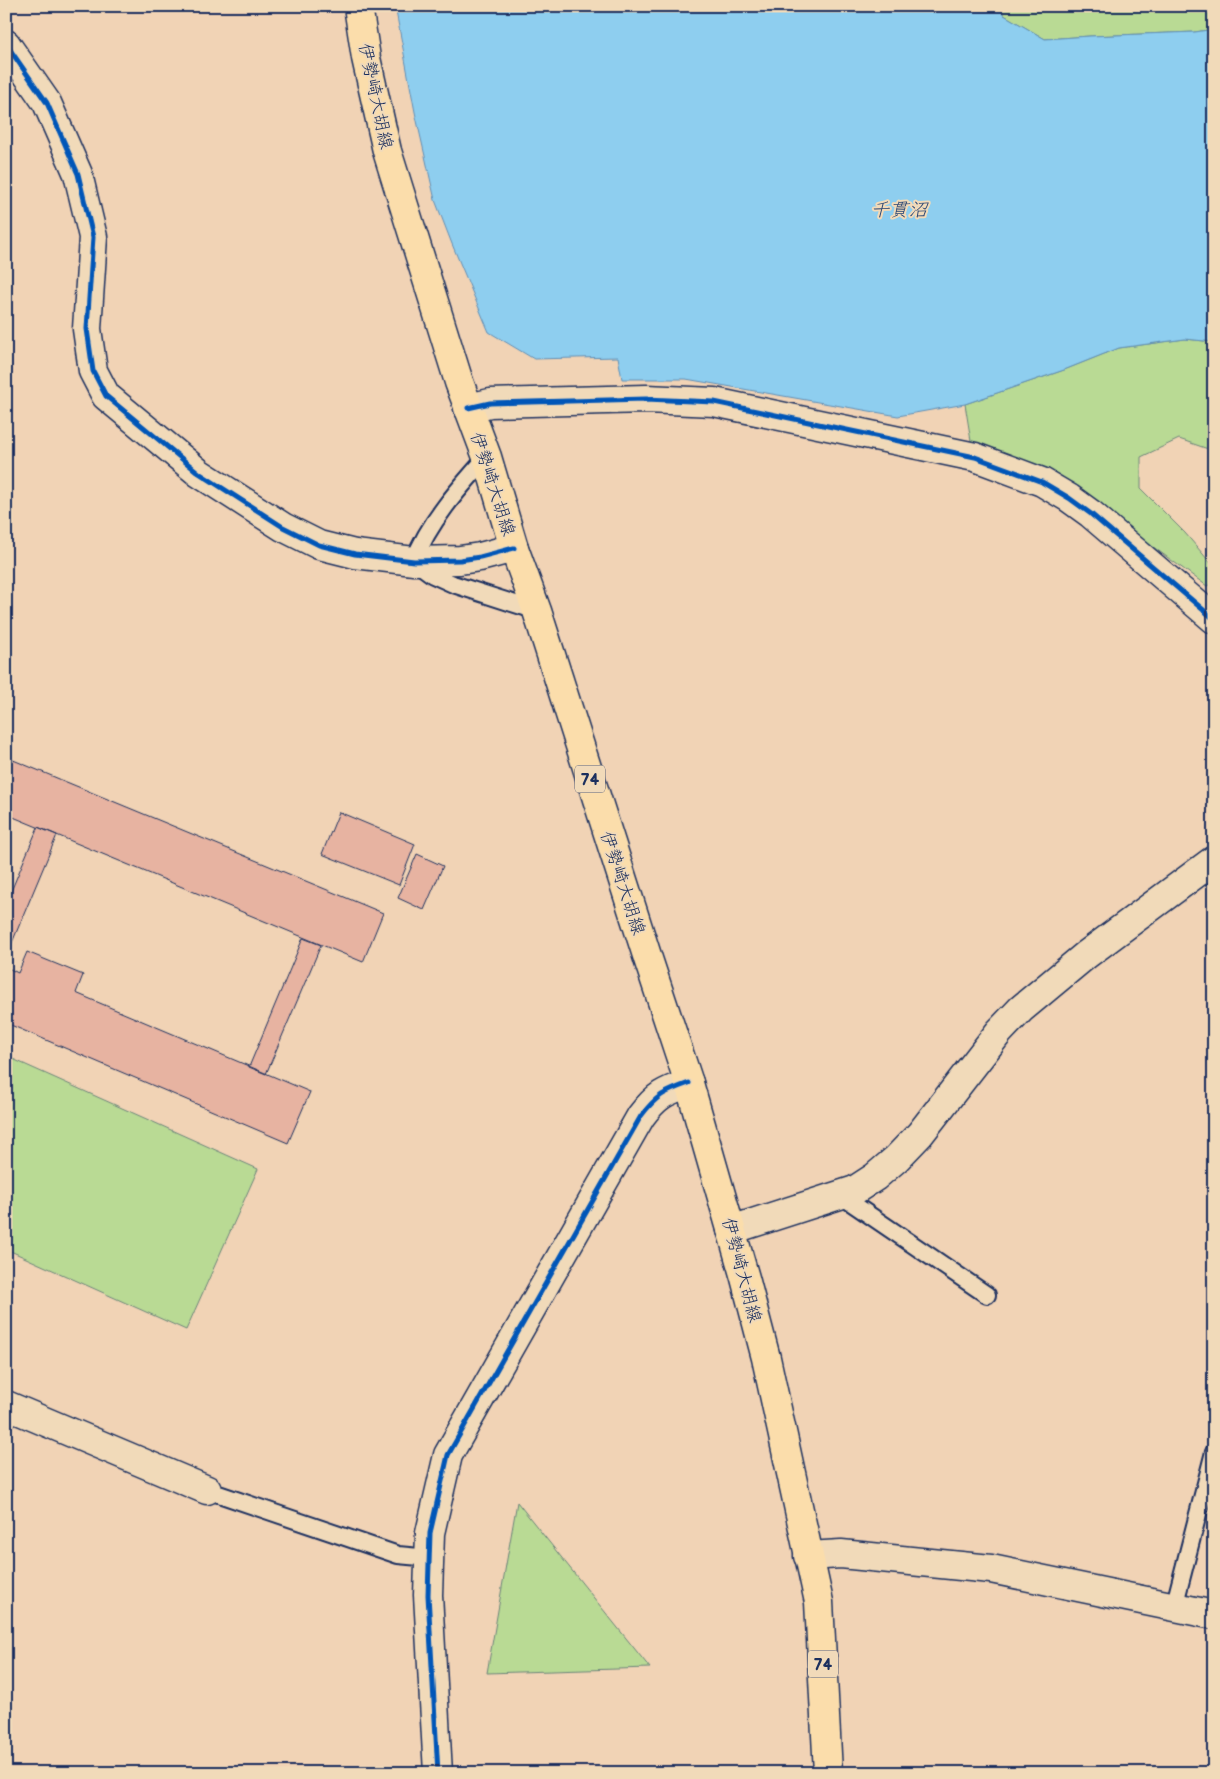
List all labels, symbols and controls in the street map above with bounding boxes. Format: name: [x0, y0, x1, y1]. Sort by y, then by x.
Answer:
street label: 伊勢崎大胡線: [354, 41, 397, 151]
water label: 千貫沼: [870, 199, 929, 222]
street label: 伊勢崎大胡線: [466, 430, 519, 539]
road number: 74: [575, 766, 605, 792]
street label: 伊勢崎大胡線: [596, 829, 649, 938]
street label: 伊勢崎大胡線: [717, 1215, 766, 1325]
road number: 74: [808, 1650, 838, 1678]

